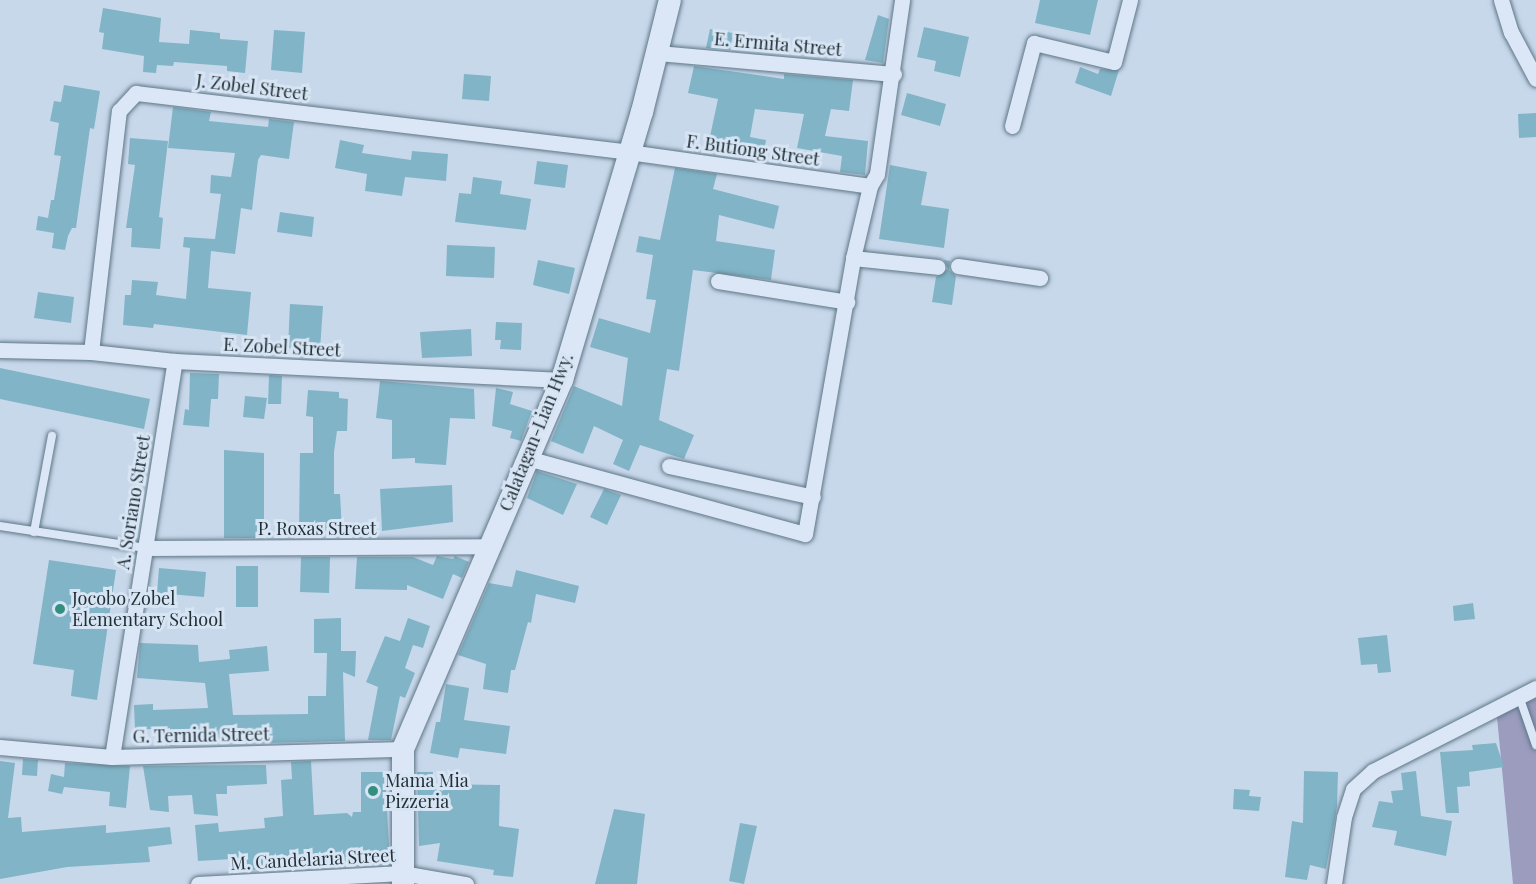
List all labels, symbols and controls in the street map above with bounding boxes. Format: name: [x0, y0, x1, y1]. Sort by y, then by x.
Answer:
street label: E. Ermita Street: [713, 28, 843, 60]
street label: J. Zobel Street: [195, 69, 309, 105]
street label: F. Butiong Street: [685, 130, 821, 170]
street label: E. Zobel Street: [223, 333, 341, 361]
street label: Calatagan-Lian Hwy.: [494, 350, 578, 514]
street label: A. Soriano Street: [112, 433, 154, 571]
street label: P. Roxas Street: [258, 517, 376, 539]
place label: Jocobo Zobel Elementary School: [72, 588, 224, 630]
marker: Jocobo Zobel Elementary School: [53, 602, 67, 616]
street label: G. Ternida Street: [132, 723, 270, 747]
place label: Mama Mia Pizzeria: [385, 770, 469, 812]
marker: Mama Mia Pizzeria: [366, 784, 380, 798]
street label: M. Candelaria Street: [230, 844, 396, 874]

